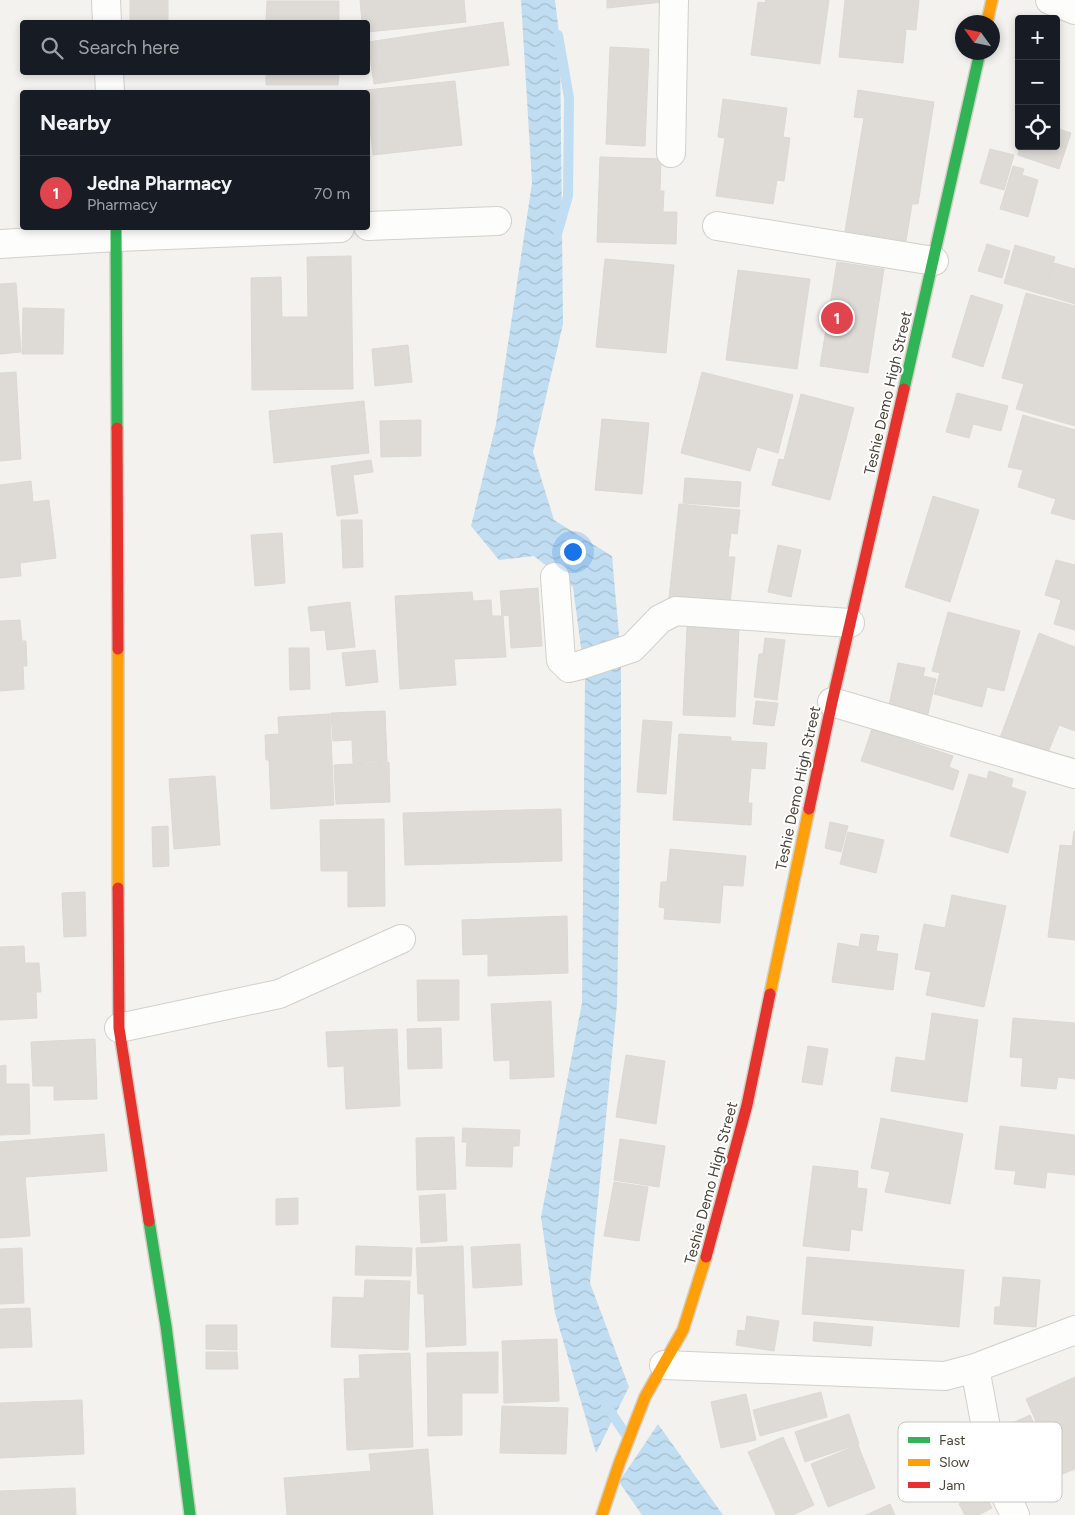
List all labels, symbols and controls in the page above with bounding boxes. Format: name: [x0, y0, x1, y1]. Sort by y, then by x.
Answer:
north arrow: [955, 15, 1000, 60]
map controls: [1015, 15, 1060, 150]
button: +: [1015, 15, 1060, 60]
search box: [20, 20, 370, 75]
icon: search: [38, 34, 66, 62]
text: Search here: [78, 36, 180, 59]
button: −: [1015, 60, 1060, 105]
button: locate: [1015, 105, 1060, 150]
text: Nearby: [40, 110, 111, 135]
text: Jedna Pharmacy: [87, 172, 232, 195]
text: 1: [53, 184, 59, 203]
text: 70 m: [314, 184, 350, 203]
text: Pharmacy: [87, 195, 157, 214]
pin: 1: [821, 299, 853, 337]
street label: Teshie Demo High Street: [860, 309, 916, 477]
your location: [560, 539, 586, 565]
street label: Teshie Demo High Street: [772, 704, 824, 872]
street label: Teshie Demo High Street: [681, 1099, 741, 1266]
legend: [898, 1422, 1062, 1502]
text: Fast: [939, 1432, 965, 1449]
text: Slow: [939, 1454, 970, 1471]
text: Jam: [939, 1477, 965, 1494]

